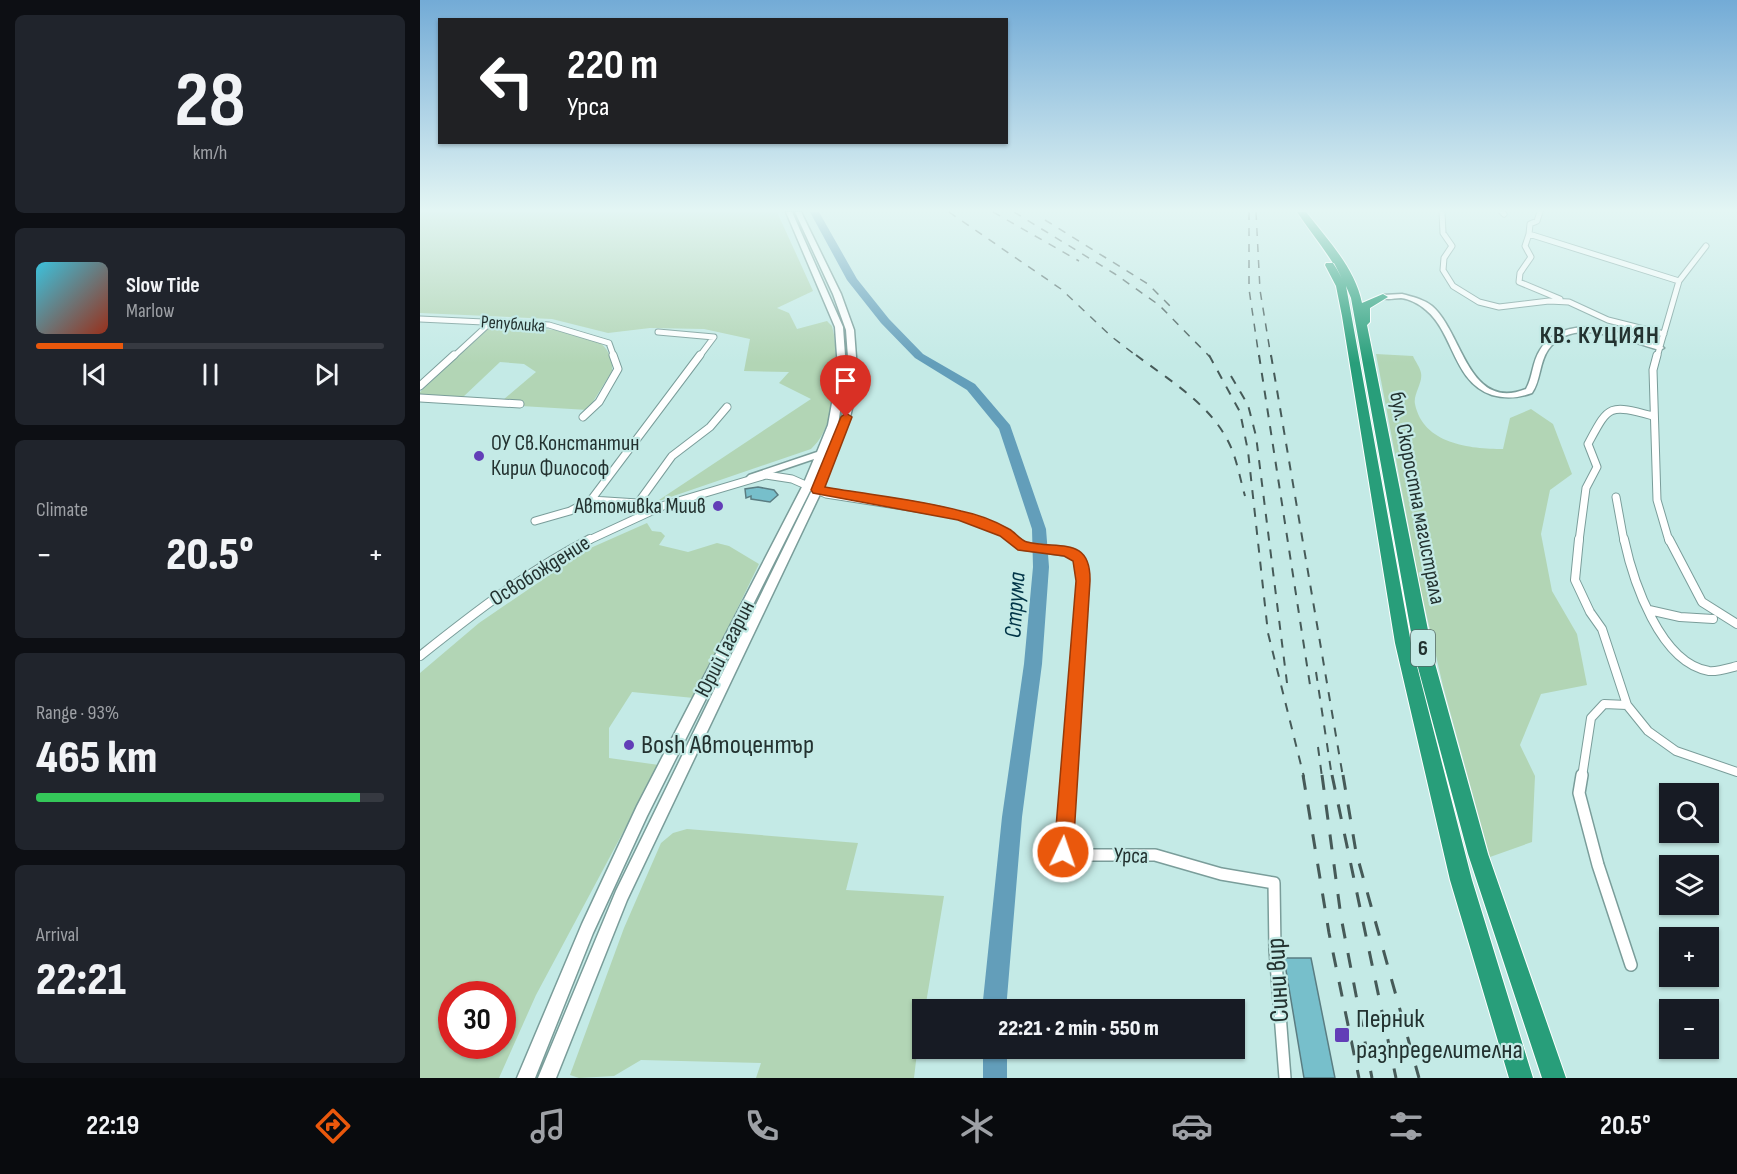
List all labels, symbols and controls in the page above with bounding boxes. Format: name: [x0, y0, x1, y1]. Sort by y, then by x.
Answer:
text: 220 m: [567, 40, 658, 91]
icon: left: [468, 42, 546, 120]
text: 28: [175, 55, 245, 148]
text: Урса: [567, 91, 609, 123]
text: km/h: [193, 141, 227, 165]
text: Slow Tide: [126, 272, 200, 299]
text: Marlow: [126, 299, 174, 323]
street label: Република: [480, 311, 546, 337]
district label: КВ. КУЦИЯН: [1540, 321, 1660, 350]
pin: [820, 355, 871, 417]
icon: previous: [78, 358, 111, 391]
icon: pause: [194, 358, 227, 391]
icon: next: [310, 358, 343, 391]
icon: arrive: [829, 364, 862, 397]
street label: бул. Скоростна магистрала: [1383, 389, 1451, 607]
place label: ОУ Св.Константин Кирил Философ: [491, 430, 639, 482]
marker: ОУ Св.Константин Кирил Философ: [472, 449, 486, 463]
place label: Автомивка Миив: [573, 493, 706, 520]
text: Climate: [36, 498, 88, 522]
marker: Автомивка Миив: [711, 499, 725, 513]
text: 20.5°: [166, 528, 254, 583]
street label: Освобождение: [485, 530, 595, 612]
text: −: [36, 535, 52, 575]
text: +: [368, 535, 384, 575]
water label: Струма: [998, 571, 1032, 639]
street label: Юрий Гагарин: [689, 596, 761, 702]
road number: 6: [1411, 630, 1435, 666]
text: Range · 93%: [36, 701, 119, 725]
place label: Bosh Автоцентър: [641, 729, 814, 761]
text: 465 km: [36, 731, 157, 786]
marker: Bosh Автоцентър: [622, 738, 636, 752]
map controls: [1659, 783, 1719, 1059]
button: search: [1659, 783, 1719, 843]
position arrow: [1031, 820, 1095, 884]
street label: Урса: [1113, 842, 1149, 870]
button: layers: [1659, 855, 1719, 915]
text: Arrival: [36, 923, 79, 947]
button: +: [1659, 927, 1719, 987]
street label: Сини вир: [1260, 937, 1296, 1023]
text: 22:21: [36, 953, 126, 1008]
speed limit sign: 30: [438, 981, 516, 1059]
button: −: [1659, 999, 1719, 1059]
place label: Перник разпределителна: [1356, 1003, 1523, 1066]
text: 22:21 · 2 min · 550 m: [998, 1015, 1159, 1042]
marker: Перник разпределителна: [1333, 1026, 1351, 1044]
icon: directions: [312, 1105, 354, 1147]
icon: music: [527, 1105, 569, 1147]
icon: phone: [741, 1105, 783, 1147]
icon: climate: [956, 1105, 998, 1147]
icon: car: [1171, 1105, 1213, 1147]
icon: filters: [1385, 1105, 1427, 1147]
text: 22:19: [86, 1110, 139, 1142]
text: 20.5°: [1600, 1110, 1651, 1142]

